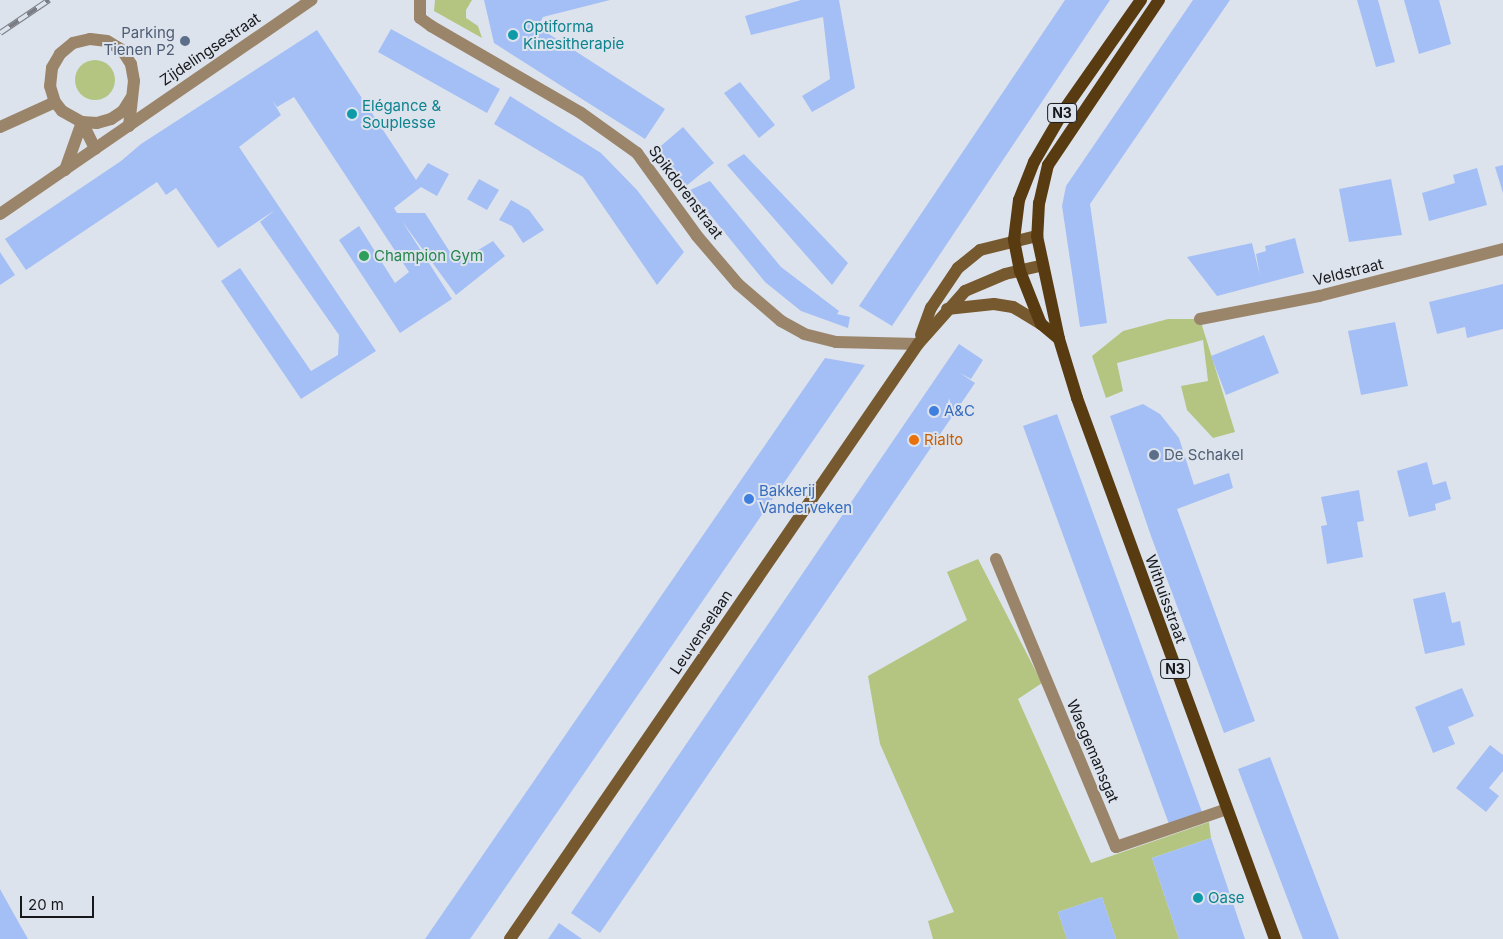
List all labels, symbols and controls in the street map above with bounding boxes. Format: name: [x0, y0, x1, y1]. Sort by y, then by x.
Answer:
street label: Zijdelingsestraat: [157, 9, 263, 89]
place label: Optiforma Kinesitherapie: [523, 17, 624, 52]
place label: Parking Tienen P2: [104, 23, 175, 58]
marker: Optiforma Kinesitherapie: [507, 29, 519, 41]
marker: Parking Tienen P2: [179, 35, 191, 47]
place label: Elégance & Souplesse: [362, 96, 441, 131]
road number: N3: [1047, 102, 1077, 125]
marker: Elégance & Souplesse: [346, 108, 358, 120]
street label: Spikdorenstraat: [645, 142, 727, 242]
place label: Champion Gym: [374, 247, 483, 265]
marker: Champion Gym: [358, 250, 370, 262]
street label: Veldstraat: [1311, 255, 1385, 289]
place label: A&C: [944, 402, 975, 420]
marker: A&C: [928, 405, 940, 417]
place label: Rialto: [924, 431, 963, 449]
marker: Rialto: [908, 434, 920, 446]
place label: De Schakel: [1164, 446, 1244, 464]
marker: De Schakel: [1148, 449, 1160, 461]
place label: Bakkerij Vanderveken: [759, 481, 852, 516]
marker: Bakkerij Vanderveken: [743, 493, 755, 505]
street label: Withuisstraat: [1142, 552, 1190, 646]
street label: Leuvenselaan: [666, 586, 736, 678]
road number: N3: [1160, 658, 1190, 681]
street label: Waegemansgat: [1063, 697, 1123, 805]
scale bar: [22, 886, 96, 918]
place label: Oase: [1208, 889, 1245, 907]
marker: Oase: [1192, 892, 1204, 904]
text: 20 m: [28, 895, 64, 914]

